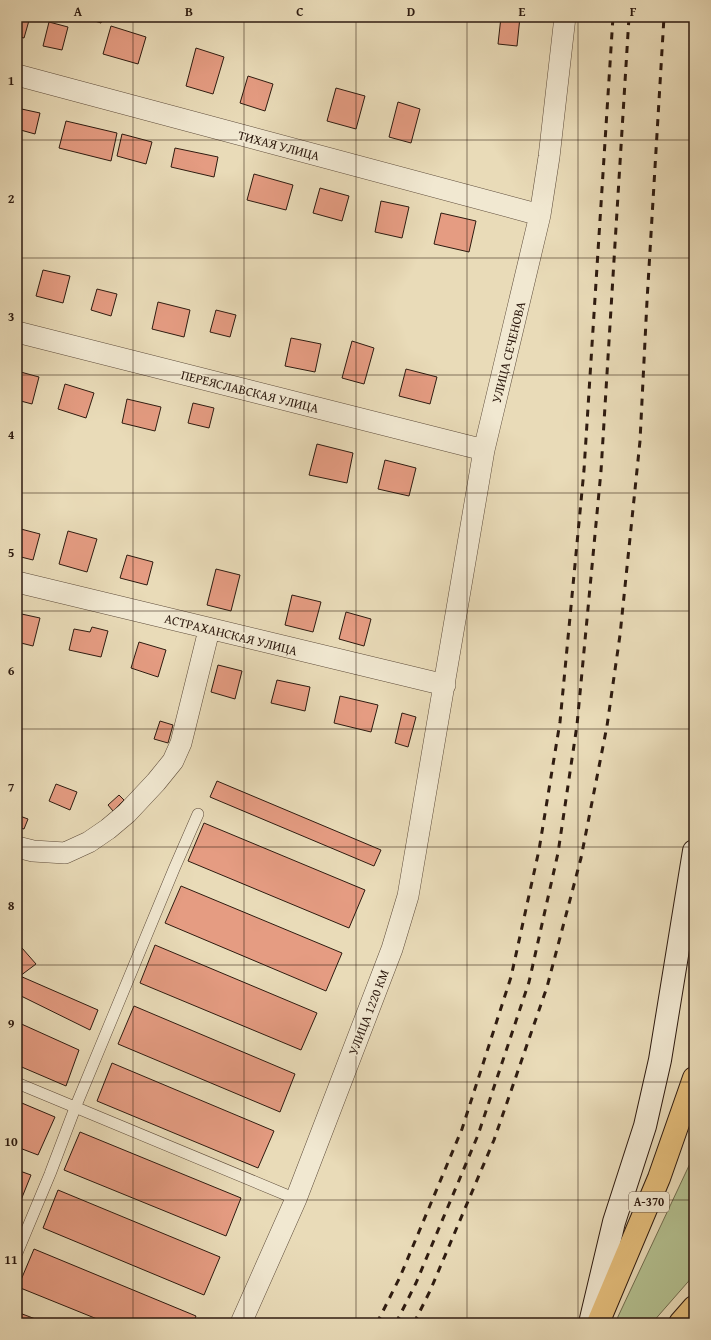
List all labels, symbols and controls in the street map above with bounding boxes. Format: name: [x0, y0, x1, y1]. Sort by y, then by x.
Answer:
text: A: [74, 2, 83, 21]
text: B: [185, 2, 193, 21]
text: C: [296, 2, 304, 21]
text: D: [407, 2, 415, 21]
text: E: [519, 2, 526, 21]
text: F: [630, 2, 637, 21]
text: 1: [8, 71, 14, 90]
street label: ТИХАЯ УЛИЦА: [236, 125, 322, 166]
text: 2: [8, 189, 15, 208]
street label: УЛИЦА СЕЧЕНОВА: [487, 299, 530, 405]
text: 3: [8, 307, 14, 326]
street label: ПЕРЕЯСЛАВСКАЯ УЛИЦА: [179, 365, 321, 418]
text: 4: [8, 425, 15, 444]
text: 5: [8, 543, 15, 562]
street label: АСТРАХАНСКАЯ УЛИЦА: [162, 609, 299, 660]
text: 6: [8, 661, 15, 680]
text: 7: [8, 778, 15, 797]
text: 8: [8, 896, 15, 915]
street label: УЛИЦА 1220 КМ: [343, 967, 393, 1058]
text: 9: [8, 1014, 15, 1033]
text: 10: [4, 1132, 18, 1151]
road number: А-370: [629, 1192, 669, 1212]
text: 11: [4, 1250, 18, 1269]

